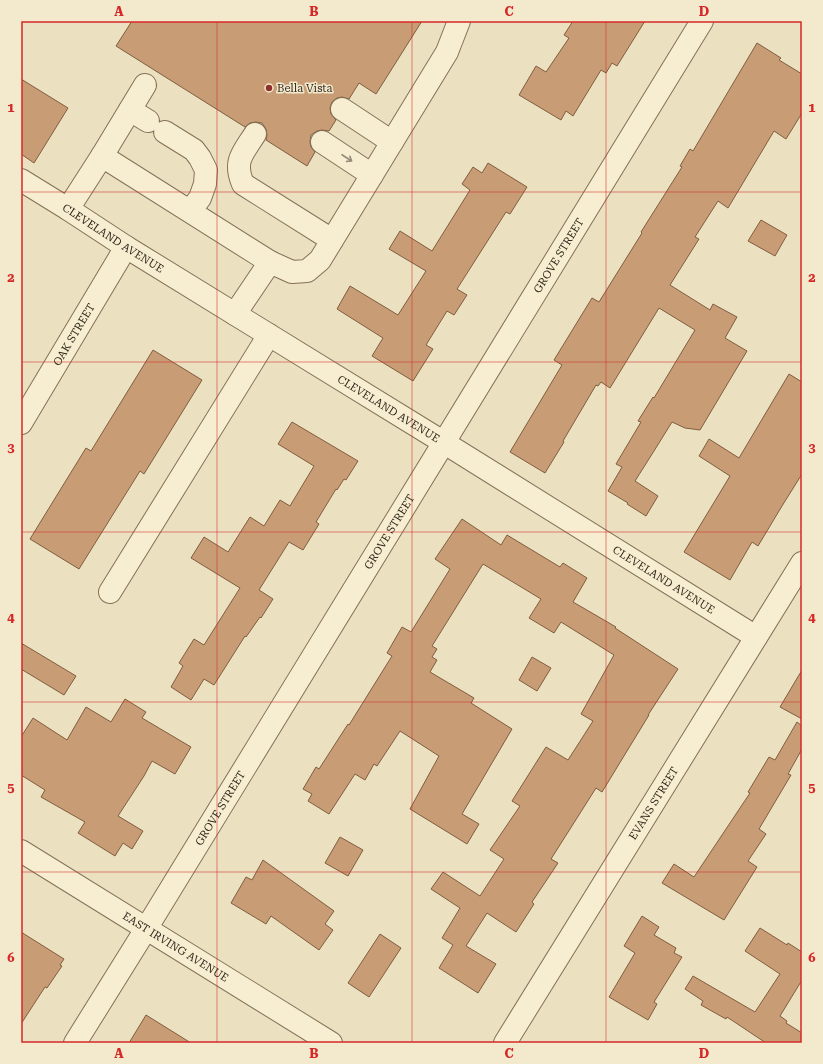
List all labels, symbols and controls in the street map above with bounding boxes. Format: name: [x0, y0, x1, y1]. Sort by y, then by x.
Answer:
text: A: [114, 4, 124, 19]
text: B: [309, 4, 319, 19]
text: C: [504, 4, 514, 19]
text: D: [699, 4, 709, 19]
place label: Bella Vista: [277, 82, 332, 95]
marker: Bella Vista: [264, 83, 274, 93]
text: 1: [7, 100, 15, 115]
text: 1: [808, 100, 816, 115]
one-way arrow: [341, 155, 353, 163]
street label: CLEVELAND AVENUE: [60, 201, 166, 275]
street label: GROVE STREET: [531, 216, 586, 295]
text: 2: [7, 270, 15, 285]
text: 2: [808, 270, 816, 285]
street label: OAK STREET: [50, 301, 97, 368]
street label: CLEVELAND AVENUE: [335, 372, 442, 445]
text: 3: [7, 440, 15, 455]
text: 3: [808, 440, 816, 455]
street label: GROVE STREET: [361, 492, 417, 572]
street label: CLEVELAND AVENUE: [610, 543, 717, 616]
text: 4: [7, 610, 15, 625]
text: 4: [808, 610, 816, 625]
street label: EVANS STREET: [626, 764, 681, 842]
street label: GROVE STREET: [192, 768, 248, 848]
text: 5: [7, 780, 15, 795]
text: 5: [808, 780, 816, 795]
street label: EAST IRVING AVENUE: [120, 909, 231, 984]
text: 6: [7, 950, 15, 965]
text: 6: [808, 950, 816, 965]
text: A: [114, 1046, 124, 1061]
text: B: [309, 1046, 319, 1061]
text: C: [504, 1046, 514, 1061]
text: D: [699, 1046, 709, 1061]

